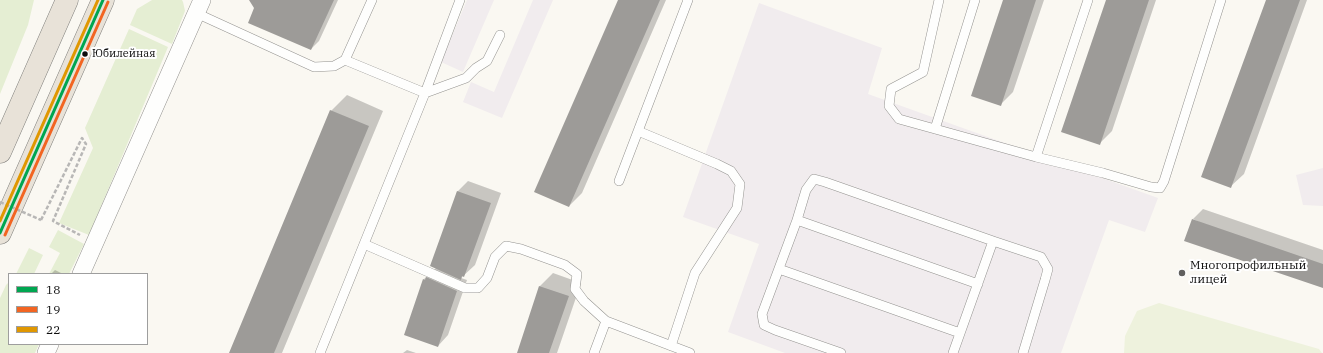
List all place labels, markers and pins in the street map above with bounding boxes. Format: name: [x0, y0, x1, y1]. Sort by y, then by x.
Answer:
place label: Юбилейная: [92, 47, 156, 61]
marker: Юбилейная: [80, 49, 90, 59]
place label: Многопрофильный лицей: [1190, 259, 1306, 287]
marker: Многопрофильный лицей: [1177, 268, 1187, 278]

